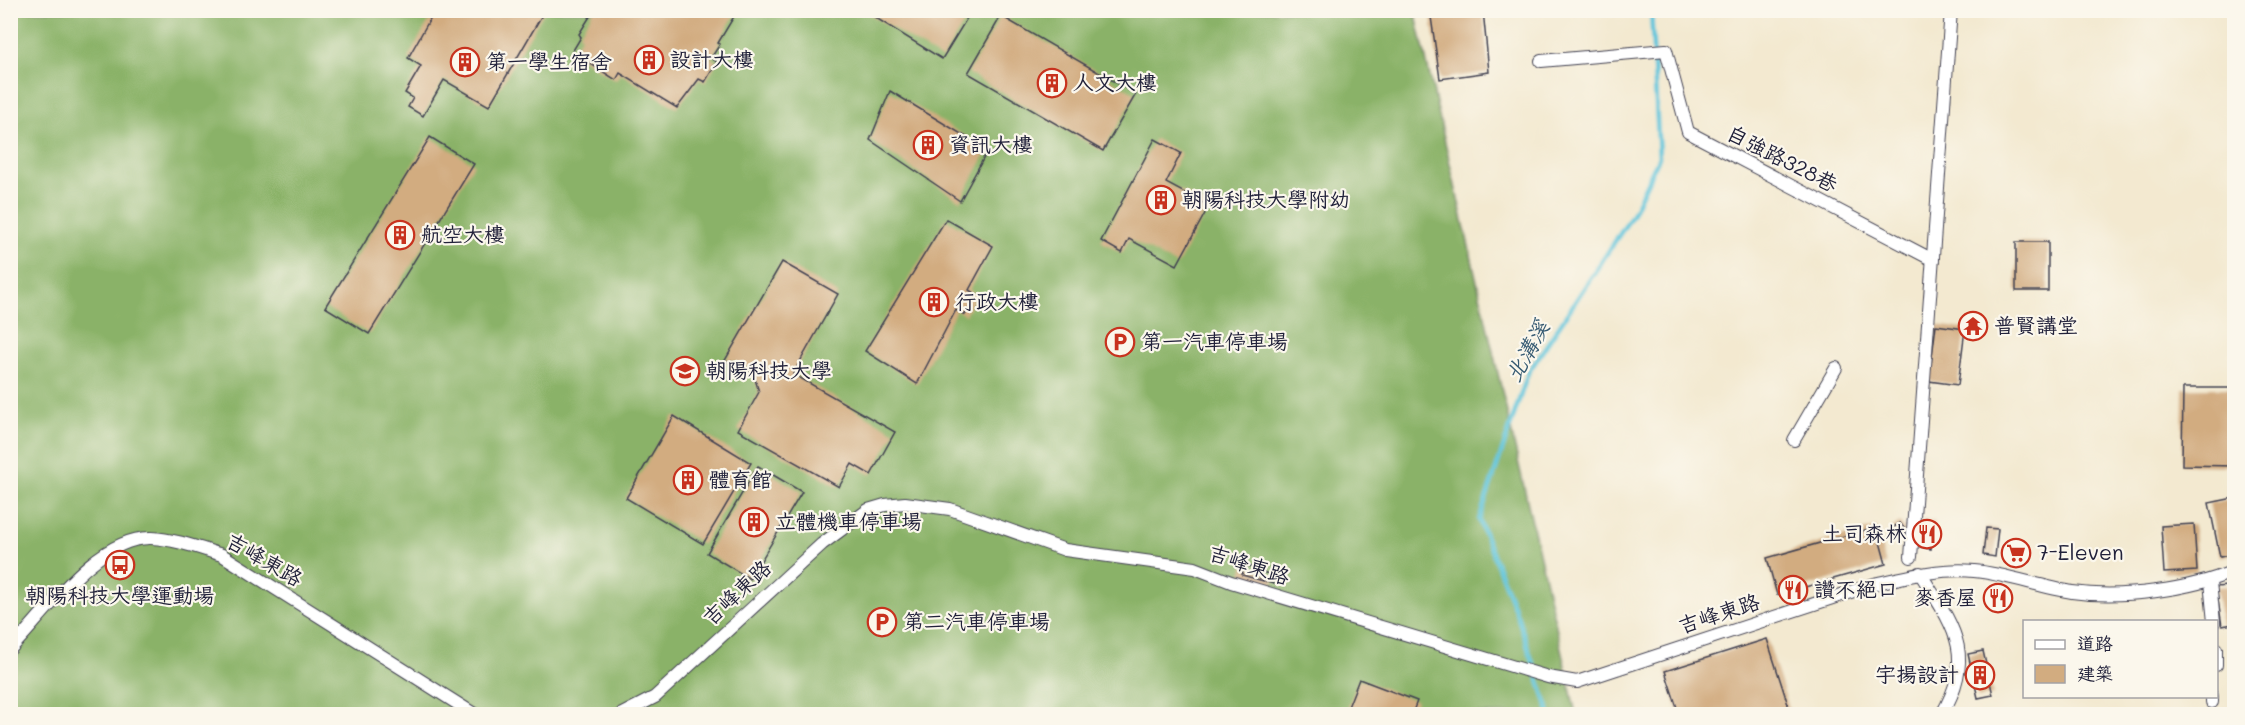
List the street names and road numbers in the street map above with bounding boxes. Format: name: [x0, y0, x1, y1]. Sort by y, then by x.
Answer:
street label: 自強路328巷: [1723, 118, 1843, 197]
street label: 吉峰東路: [222, 526, 308, 591]
street label: 吉峰東路: [1205, 538, 1294, 589]
street label: 吉峰東路: [696, 553, 776, 630]
street label: 吉峰東路: [1674, 587, 1763, 638]

